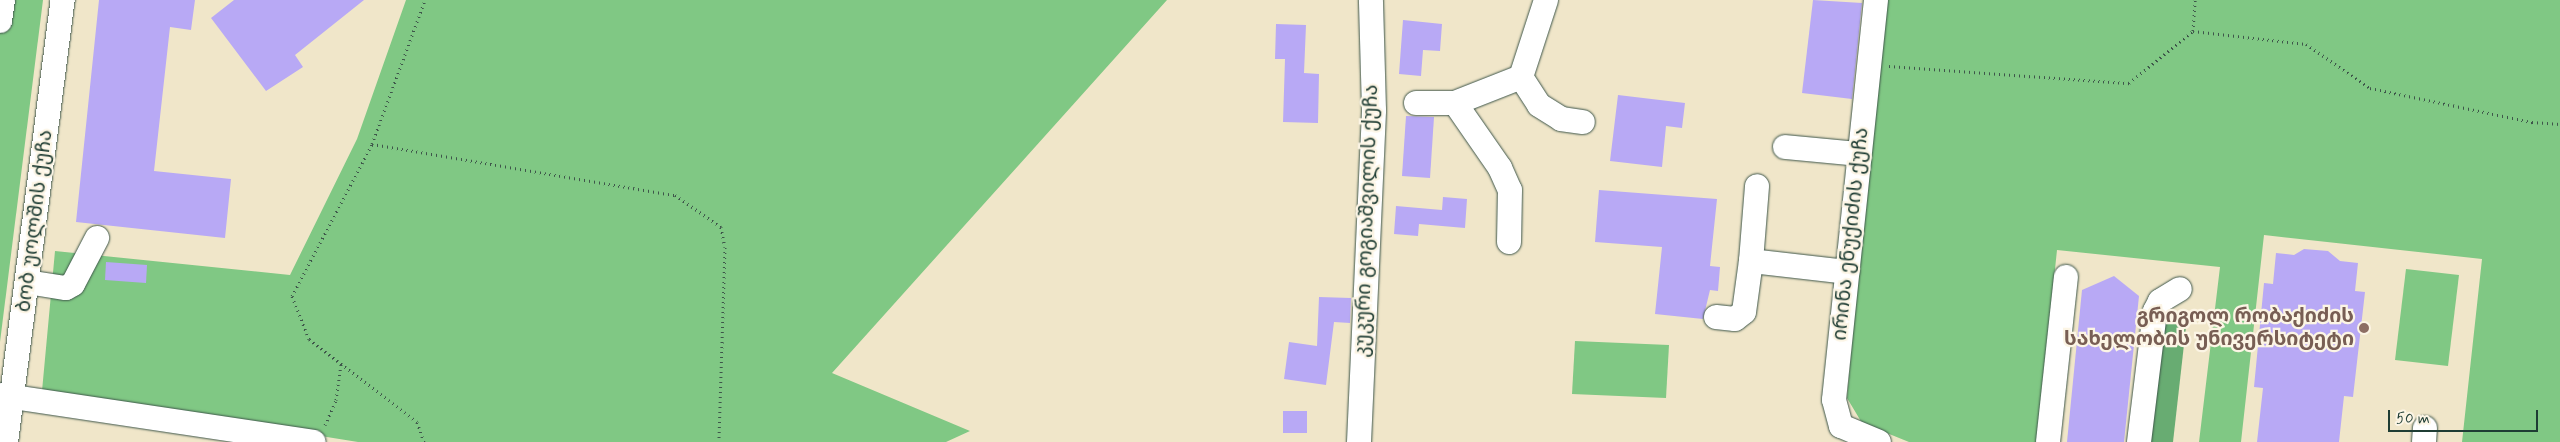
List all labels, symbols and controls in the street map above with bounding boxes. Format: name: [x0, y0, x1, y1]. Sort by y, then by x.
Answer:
street label: კუკური გოგიაშვილის ქუჩა: [1350, 84, 1384, 358]
street label: ირინა ენუქიძის ქუჩა: [1828, 126, 1874, 342]
street label: ბობ უოლშის ქუჩა: [12, 128, 58, 314]
place label: გრიგოლ რობაქიძის სახელობის უნივერსიტეტი: [2064, 304, 2354, 351]
marker: გრიგოლ რობაქიძის სახელობის უნივერსიტეტი: [2358, 322, 2370, 334]
scale bar: [2390, 400, 2540, 432]
text: 50 m: [2396, 409, 2430, 429]

